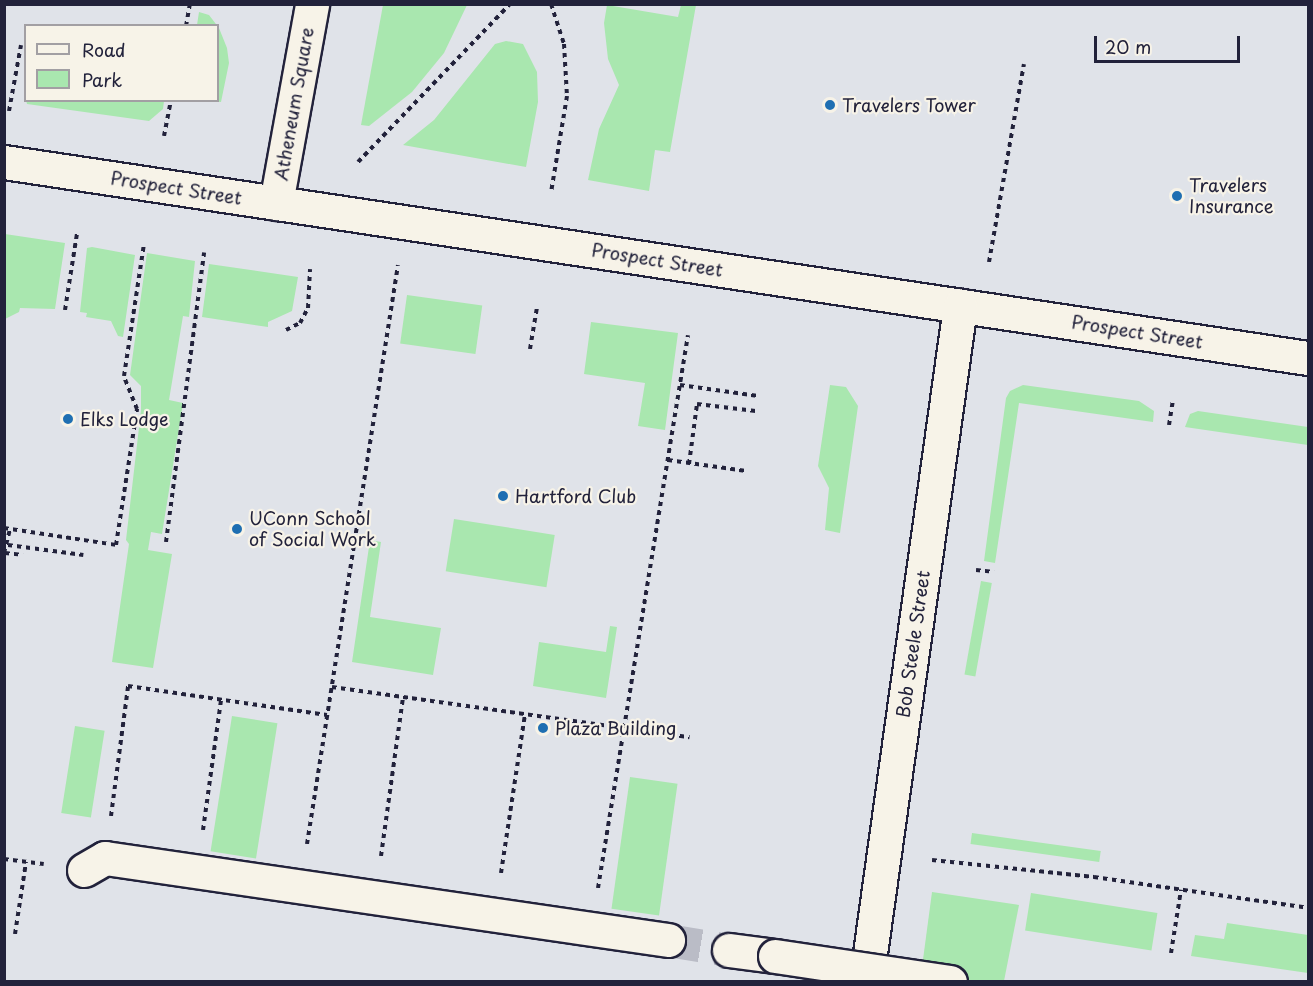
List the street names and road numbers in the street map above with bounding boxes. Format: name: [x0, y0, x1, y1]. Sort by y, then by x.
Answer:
street label: Atheneum Square: [270, 26, 318, 182]
street label: Prospect Street: [108, 167, 244, 209]
street label: Prospect Street: [589, 239, 725, 281]
street label: Prospect Street: [1069, 311, 1205, 353]
street label: Bob Steele Street: [892, 569, 934, 719]

